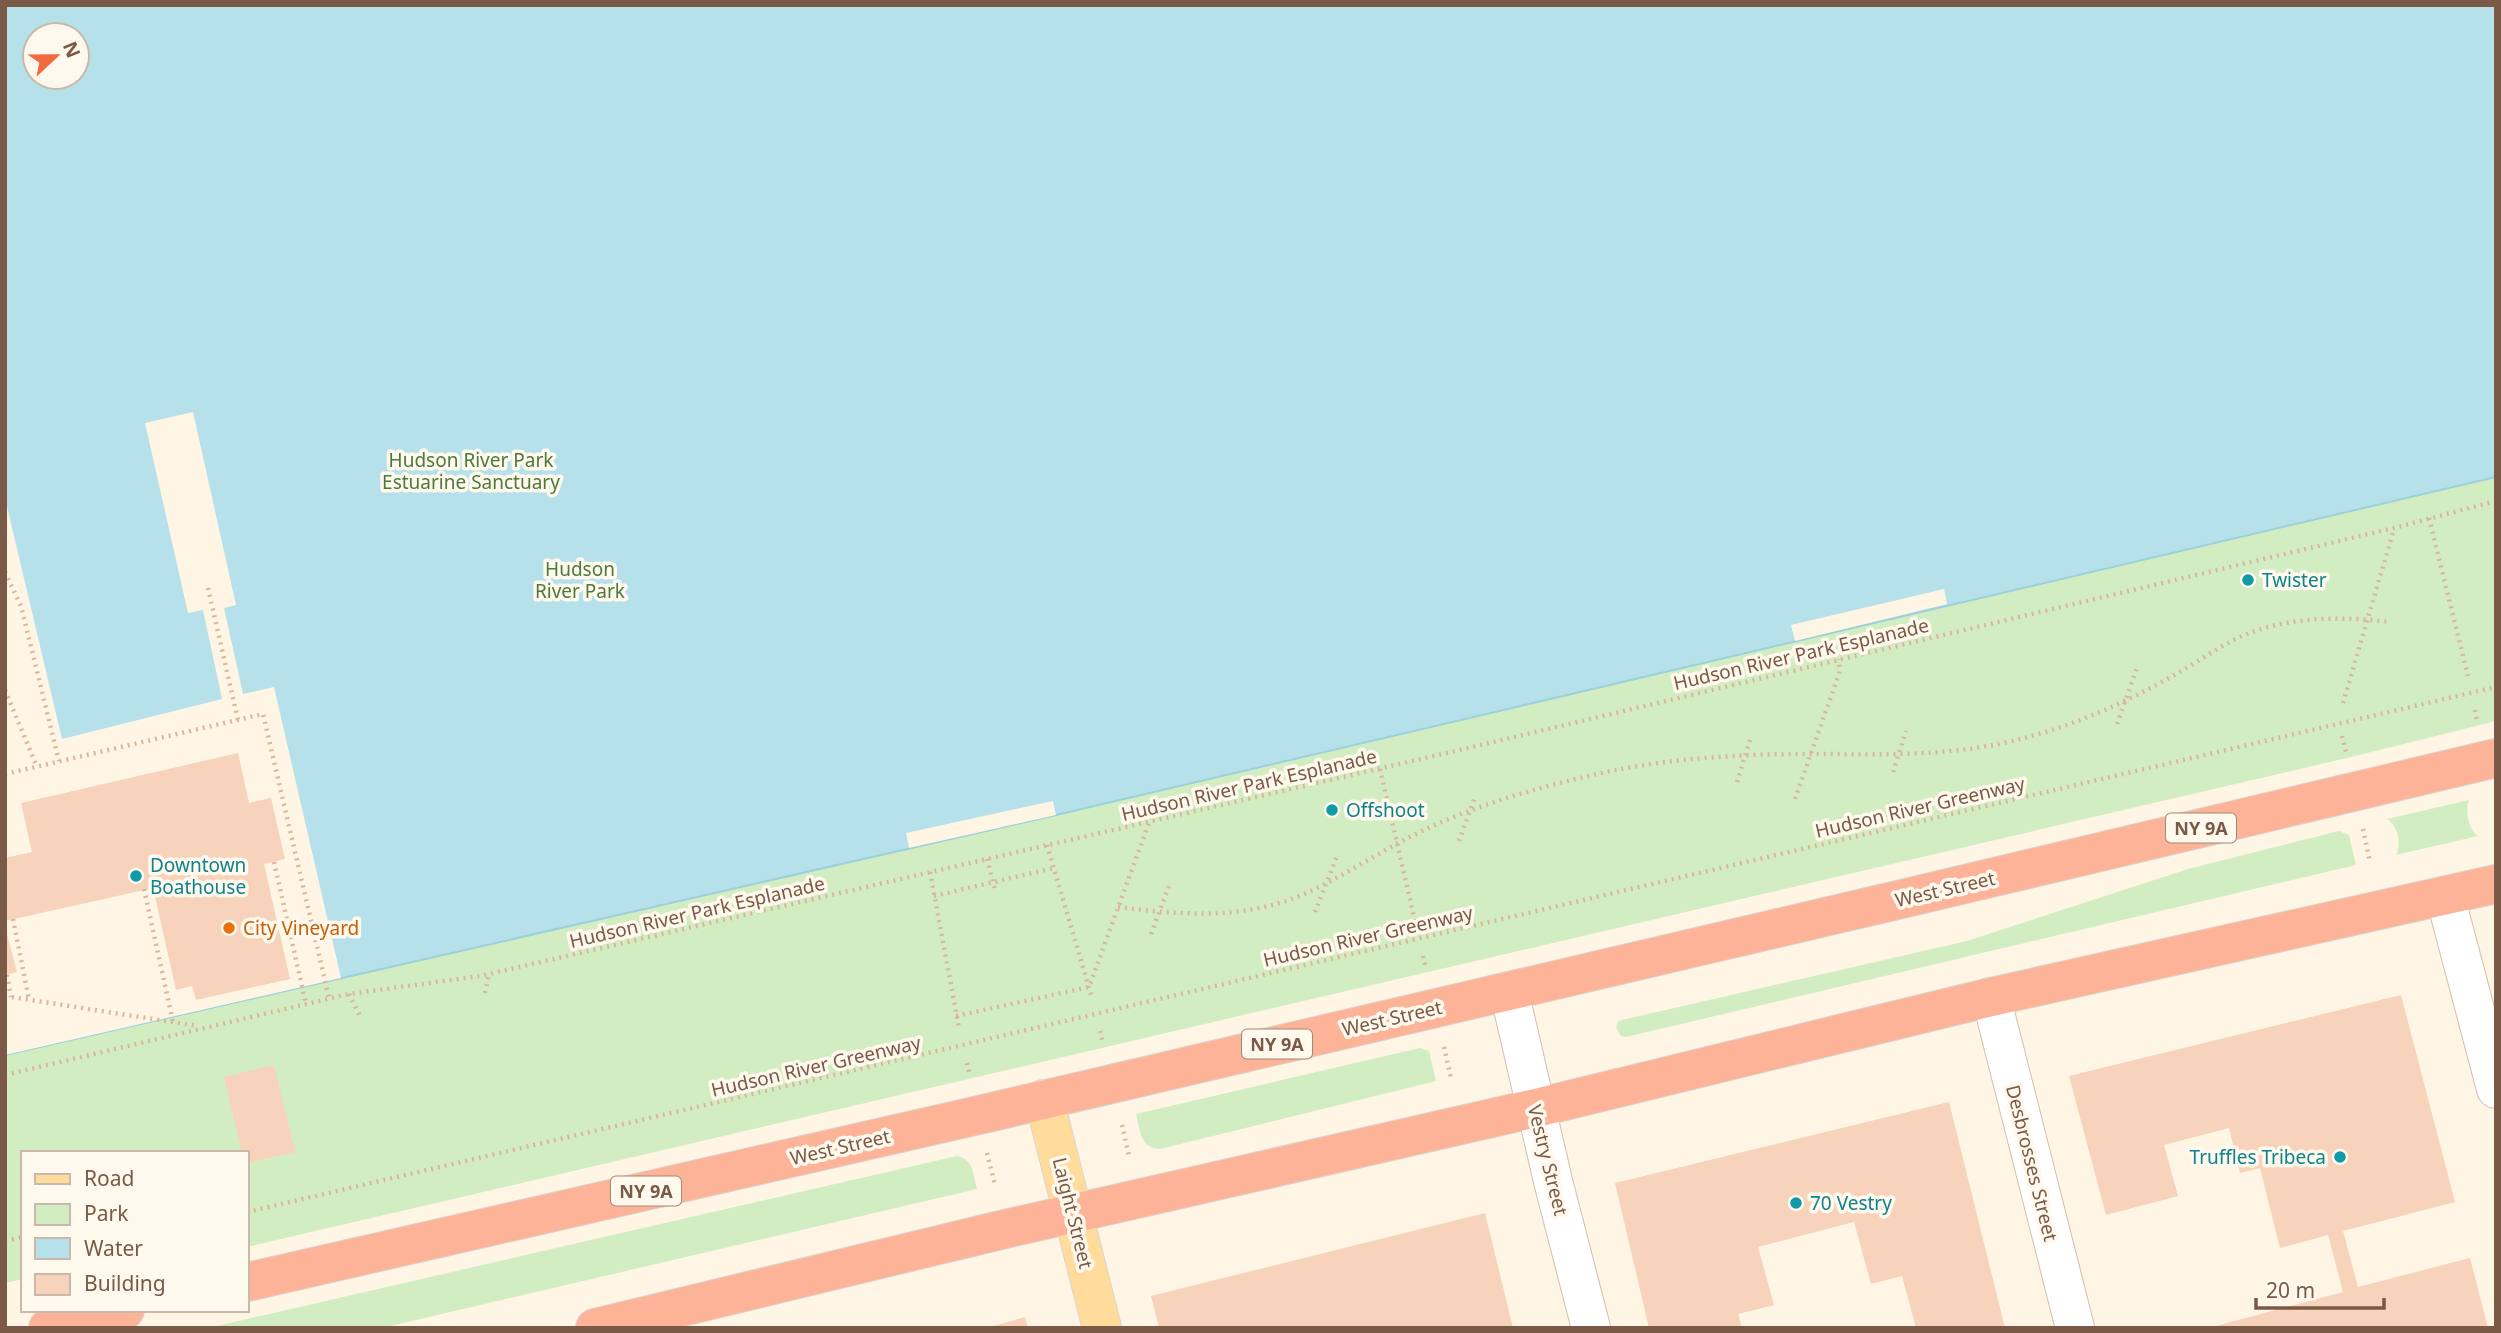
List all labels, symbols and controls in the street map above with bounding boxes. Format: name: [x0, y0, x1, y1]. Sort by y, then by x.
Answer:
north arrow: [21, 21, 91, 91]
text: N: [57, 38, 87, 62]
park label: Hudson River Park Estuarine Sanctuary: [382, 447, 560, 495]
park label: Hudson River Park: [535, 556, 625, 604]
place label: Twister: [2262, 567, 2327, 593]
marker: Twister: [2240, 572, 2256, 588]
street label: Hudson River Park Esplanade: [1671, 612, 1931, 696]
street label: Hudson River Park Esplanade: [1119, 743, 1379, 827]
street label: Hudson River Greenway: [1813, 770, 2028, 844]
place label: Offshoot: [1346, 797, 1425, 823]
marker: Offshoot: [1324, 802, 1340, 818]
road number: NY 9A: [2166, 814, 2236, 842]
place label: Downtown Boathouse: [150, 852, 246, 900]
street label: West Street: [1892, 865, 1998, 913]
marker: Downtown Boathouse: [128, 868, 144, 884]
street label: Hudson River Park Esplanade: [567, 870, 827, 954]
street label: Hudson River Greenway: [1261, 899, 1476, 973]
place label: City Vineyard: [243, 915, 359, 941]
marker: City Vineyard: [221, 920, 237, 936]
street label: West Street: [1339, 994, 1445, 1042]
street label: Hudson River Greenway: [709, 1029, 924, 1103]
road number: NY 9A: [1242, 1030, 1312, 1058]
street label: Desbrosses Street: [2000, 1082, 2064, 1244]
street label: Vestry Street: [1522, 1102, 1574, 1218]
street label: West Street: [787, 1123, 893, 1171]
place label: Truffles Tribeca: [2190, 1144, 2326, 1170]
marker: Truffles Tribeca: [2332, 1149, 2348, 1165]
legend: [21, 1151, 248, 1312]
street label: Laight Street: [1047, 1155, 1099, 1271]
text: Road: [84, 1164, 134, 1192]
road number: NY 9A: [611, 1176, 681, 1206]
place label: 70 Vestry: [1810, 1190, 1892, 1216]
marker: 70 Vestry: [1788, 1195, 1804, 1211]
text: Park: [84, 1199, 129, 1227]
text: Water: [84, 1234, 143, 1262]
scale bar: [2256, 1266, 2384, 1310]
text: Building: [84, 1269, 166, 1297]
text: 20 m: [2266, 1276, 2315, 1304]

